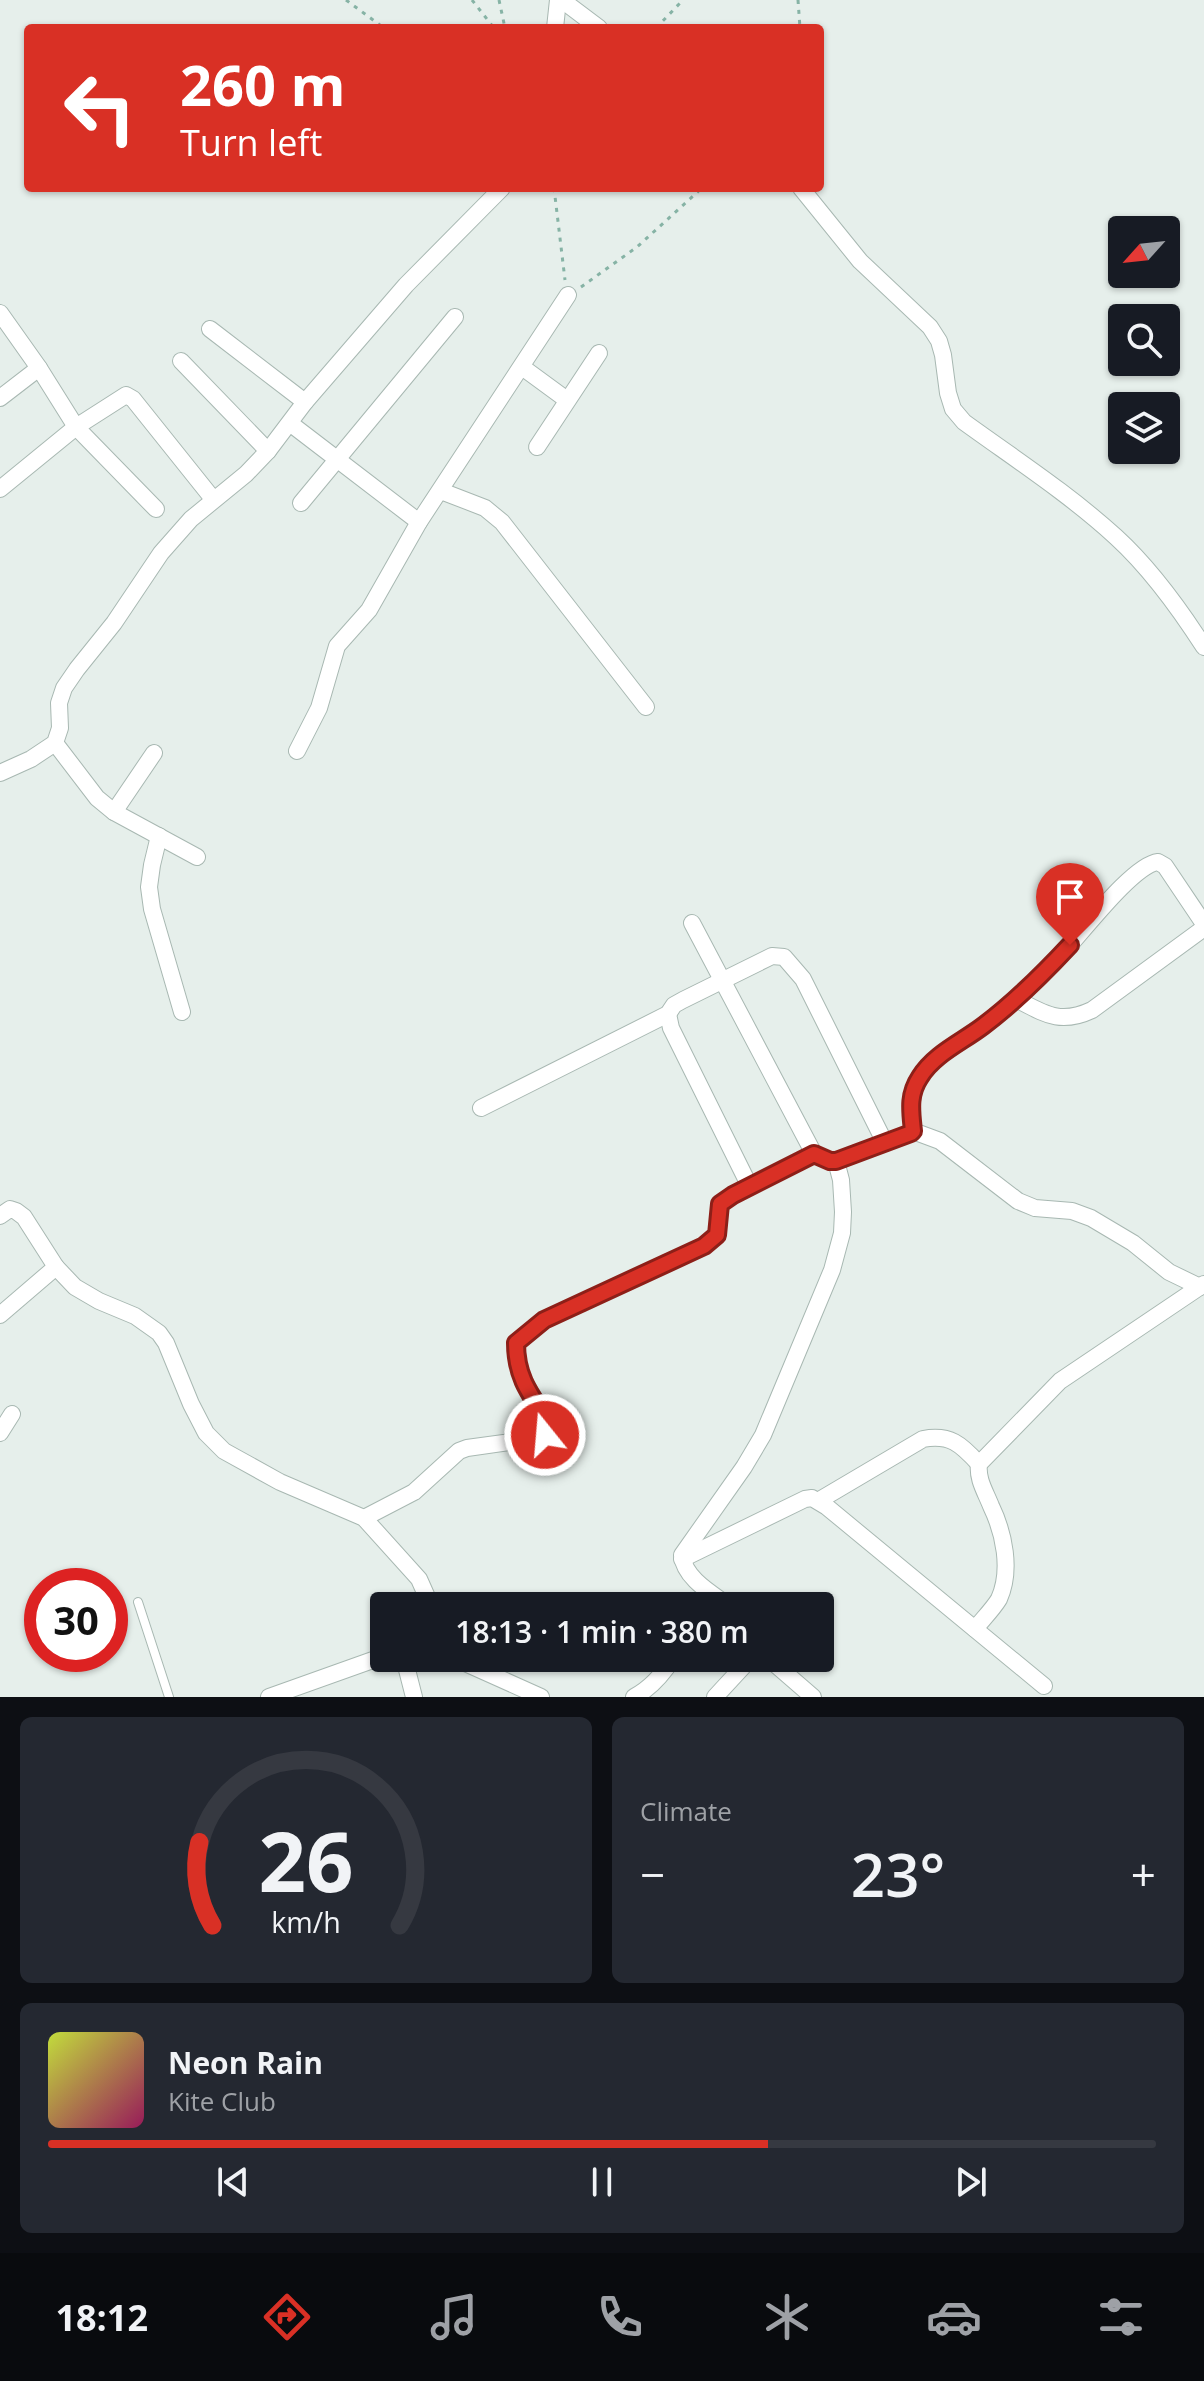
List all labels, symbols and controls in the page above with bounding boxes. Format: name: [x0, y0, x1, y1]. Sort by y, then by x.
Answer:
text: 260 m: [180, 46, 346, 122]
icon: left: [48, 56, 152, 160]
text: Turn left: [180, 118, 322, 167]
north arrow: [1108, 216, 1180, 288]
map controls: [1108, 216, 1180, 464]
button: search: [1108, 304, 1180, 376]
button: layers: [1108, 392, 1180, 464]
pin: [1036, 863, 1104, 945]
icon: arrive: [1048, 875, 1092, 919]
position arrow: [503, 1393, 587, 1477]
speed limit sign: 30: [24, 1568, 128, 1672]
text: 18:13 · 1 min · 380 m: [455, 1611, 749, 1652]
text: Climate: [640, 1793, 732, 1829]
text: 26: [258, 1803, 354, 1916]
text: 23°: [851, 1833, 945, 1915]
text: −: [640, 1844, 665, 1904]
text: +: [1131, 1844, 1156, 1904]
text: km/h: [271, 1902, 341, 1941]
text: Neon Rain: [168, 2042, 323, 2083]
text: Kite Club: [168, 2083, 276, 2119]
icon: previous: [211, 2160, 255, 2204]
icon: pause: [580, 2160, 624, 2204]
icon: next: [949, 2160, 993, 2204]
icon: directions: [259, 2289, 315, 2345]
icon: music: [426, 2289, 482, 2345]
icon: phone: [592, 2289, 648, 2345]
icon: climate: [759, 2289, 815, 2345]
icon: car: [926, 2289, 982, 2345]
icon: filters: [1093, 2289, 1149, 2345]
text: 18:12: [55, 2293, 148, 2342]

